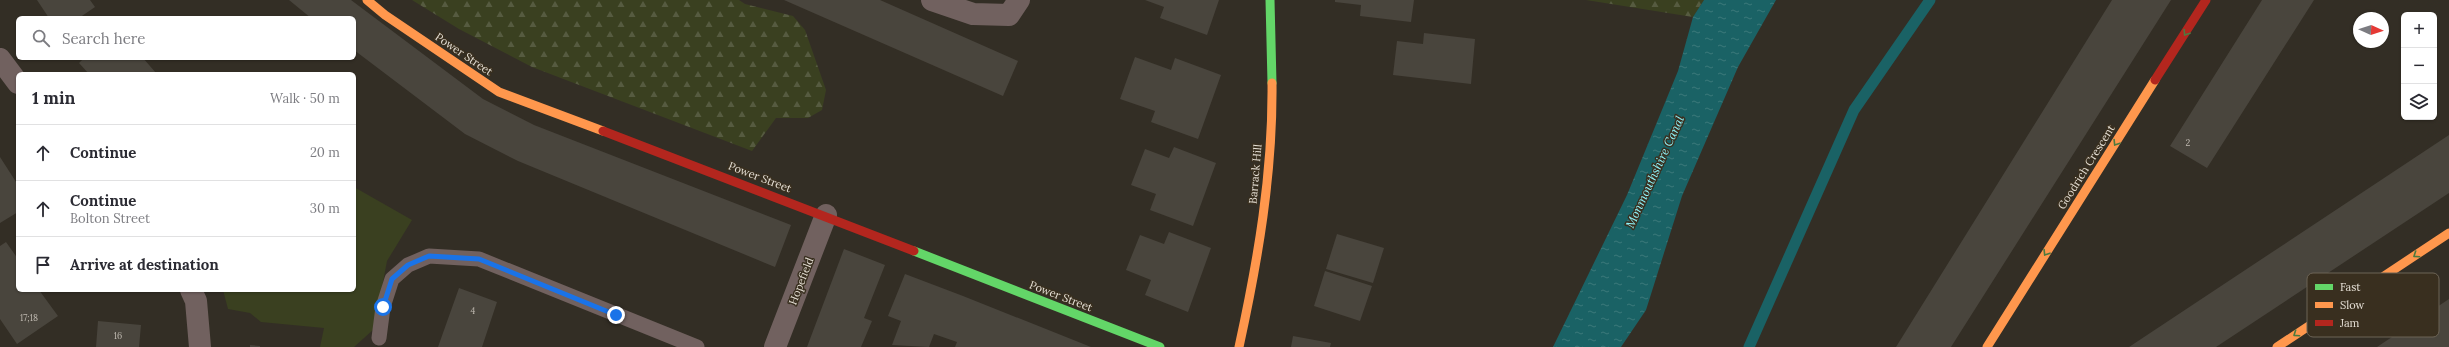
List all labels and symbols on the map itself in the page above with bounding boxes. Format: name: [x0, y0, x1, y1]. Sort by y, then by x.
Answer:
north arrow: [2353, 12, 2389, 48]
one-way arrow: [2183, 29, 2190, 36]
street label: Power Street: [433, 30, 496, 79]
water label: Monmouthshire Canal: [1622, 113, 1687, 230]
street label: Goodrich Crescent: [2054, 122, 2118, 212]
house number: 2: [2186, 137, 2191, 148]
one-way arrow: [2113, 139, 2121, 146]
street label: Barrack Hill: [1245, 144, 1265, 204]
street label: Power Street: [727, 159, 794, 196]
one-way arrow: [2044, 249, 2051, 256]
one-way arrow: [2414, 250, 2421, 257]
street label: Hopefield: [786, 255, 817, 307]
legend: [2307, 273, 2439, 337]
street label: Power Street: [1028, 278, 1095, 315]
text: Fast: [2340, 280, 2361, 294]
route start: [374, 298, 392, 316]
text: Slow: [2340, 298, 2365, 312]
house number: 4: [471, 305, 476, 316]
route end: [607, 306, 625, 324]
house number: 17;18: [20, 312, 38, 323]
text: Jam: [2339, 316, 2360, 330]
one-way arrow: [2294, 329, 2301, 336]
house number: 16: [114, 330, 122, 341]

